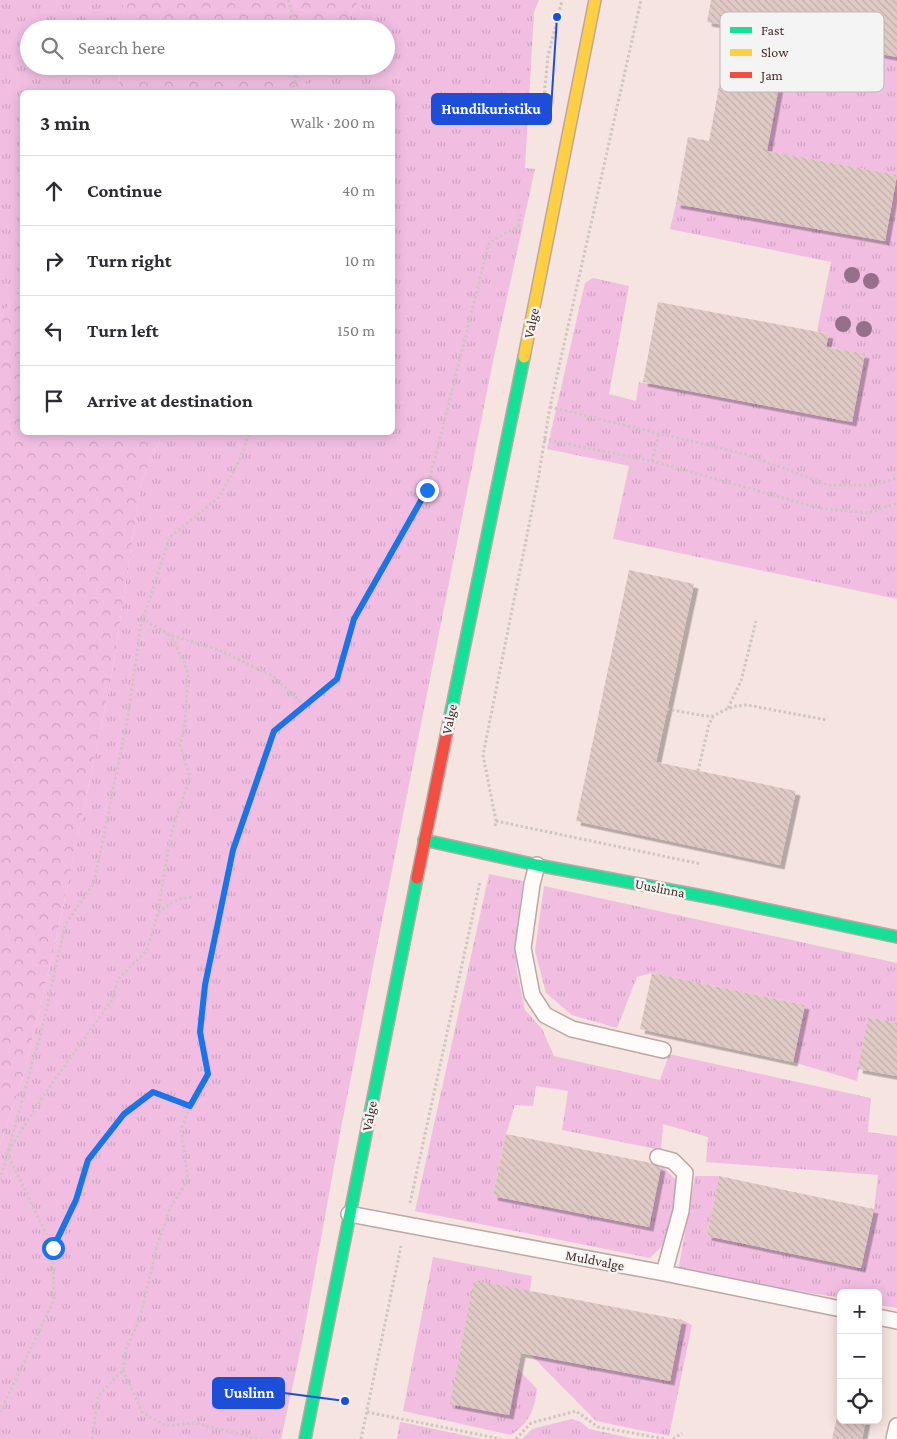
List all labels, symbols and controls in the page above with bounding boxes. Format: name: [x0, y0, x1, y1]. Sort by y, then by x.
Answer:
legend: [720, 12, 884, 92]
search box: [20, 20, 395, 75]
text: Fast: [761, 22, 785, 38]
icon: search: [38, 34, 66, 62]
text: Search here: [78, 37, 165, 58]
text: Slow: [761, 44, 789, 60]
text: Jam: [759, 67, 783, 83]
callout: Hundikuristiku: [432, 94, 551, 124]
text: Hundikuristiku: [441, 101, 541, 117]
text: 3 min: [40, 111, 90, 135]
text: Walk · 200 m: [290, 114, 375, 131]
icon: ahead: [40, 177, 68, 205]
text: Continue: [87, 180, 162, 201]
text: 40 m: [342, 182, 375, 199]
icon: right: [40, 247, 68, 275]
text: Turn right: [87, 250, 172, 271]
text: 10 m: [345, 252, 375, 269]
street label: Valge: [520, 306, 542, 340]
icon: left: [40, 317, 68, 345]
text: Turn left: [87, 320, 159, 341]
text: 150 m: [337, 322, 375, 339]
icon: arrive: [40, 387, 68, 415]
text: Arrive at destination: [87, 390, 253, 411]
route end: [416, 479, 439, 502]
street label: Valge: [438, 702, 460, 736]
street label: Uuslinna: [634, 875, 687, 901]
street label: Valge: [358, 1100, 380, 1132]
route start: [42, 1237, 65, 1260]
street label: Muldvalge: [564, 1246, 626, 1274]
map controls: [837, 1289, 882, 1424]
button: +: [837, 1289, 882, 1334]
button: −: [837, 1334, 882, 1379]
callout: Uuslinn: [213, 1378, 284, 1408]
button: locate: [837, 1379, 882, 1424]
text: Uuslinn: [224, 1385, 275, 1401]

